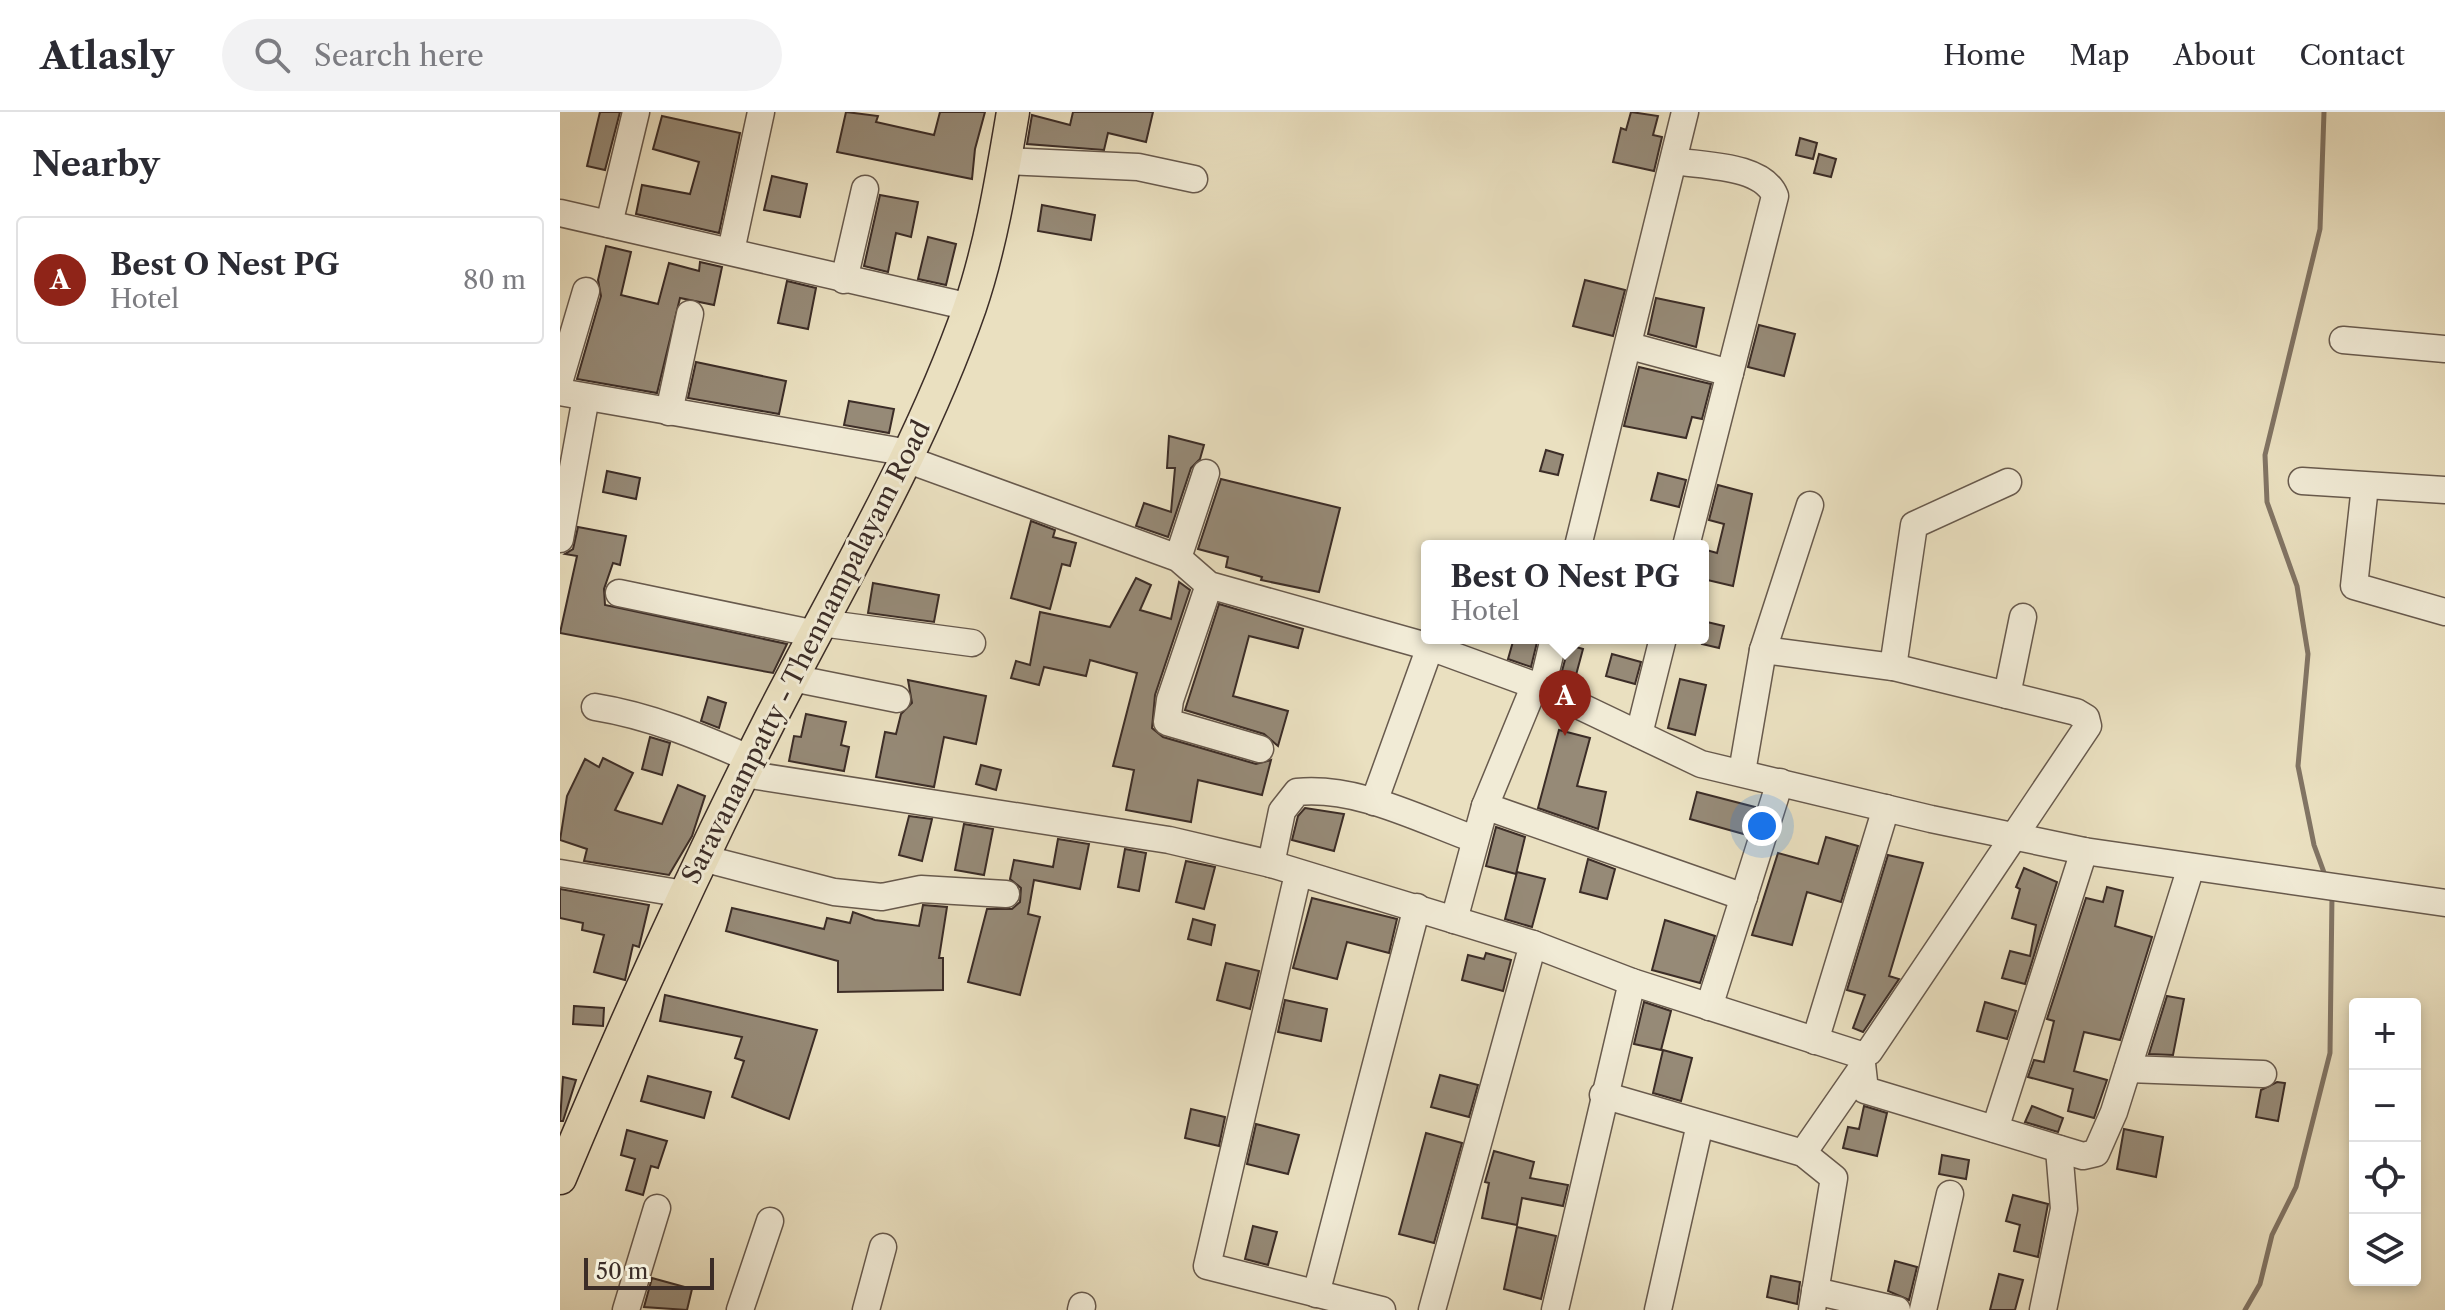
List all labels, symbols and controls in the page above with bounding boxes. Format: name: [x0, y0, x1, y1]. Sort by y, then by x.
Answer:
search box: [222, 19, 782, 91]
text: Atlasly: [40, 32, 174, 79]
icon: search: [250, 33, 294, 77]
text: Search here: [314, 37, 484, 74]
text: Home: [1943, 38, 2025, 72]
text: Map: [2069, 38, 2129, 72]
text: About: [2173, 38, 2255, 72]
text: Contact: [2299, 38, 2405, 72]
text: Nearby: [32, 143, 160, 185]
text: Best O Nest PG: [110, 246, 339, 283]
text: A: [50, 264, 70, 296]
text: 80 m: [463, 264, 526, 296]
text: Hotel: [110, 283, 179, 315]
street label: Saravanampatty - Thennampalayam Road: [675, 415, 937, 889]
popup: [1421, 540, 1709, 644]
text: Best O Nest PG: [1450, 558, 1680, 595]
text: Hotel: [1450, 595, 1519, 627]
pin: A: [1539, 670, 1591, 736]
your location: [1742, 806, 1782, 846]
map controls: [2349, 998, 2421, 1286]
button: +: [2349, 998, 2421, 1070]
button: −: [2349, 1070, 2421, 1142]
button: locate: [2349, 1142, 2421, 1214]
button: layers: [2349, 1214, 2421, 1286]
scale bar: [584, 1254, 714, 1290]
text: 50 m: [596, 1258, 648, 1285]

